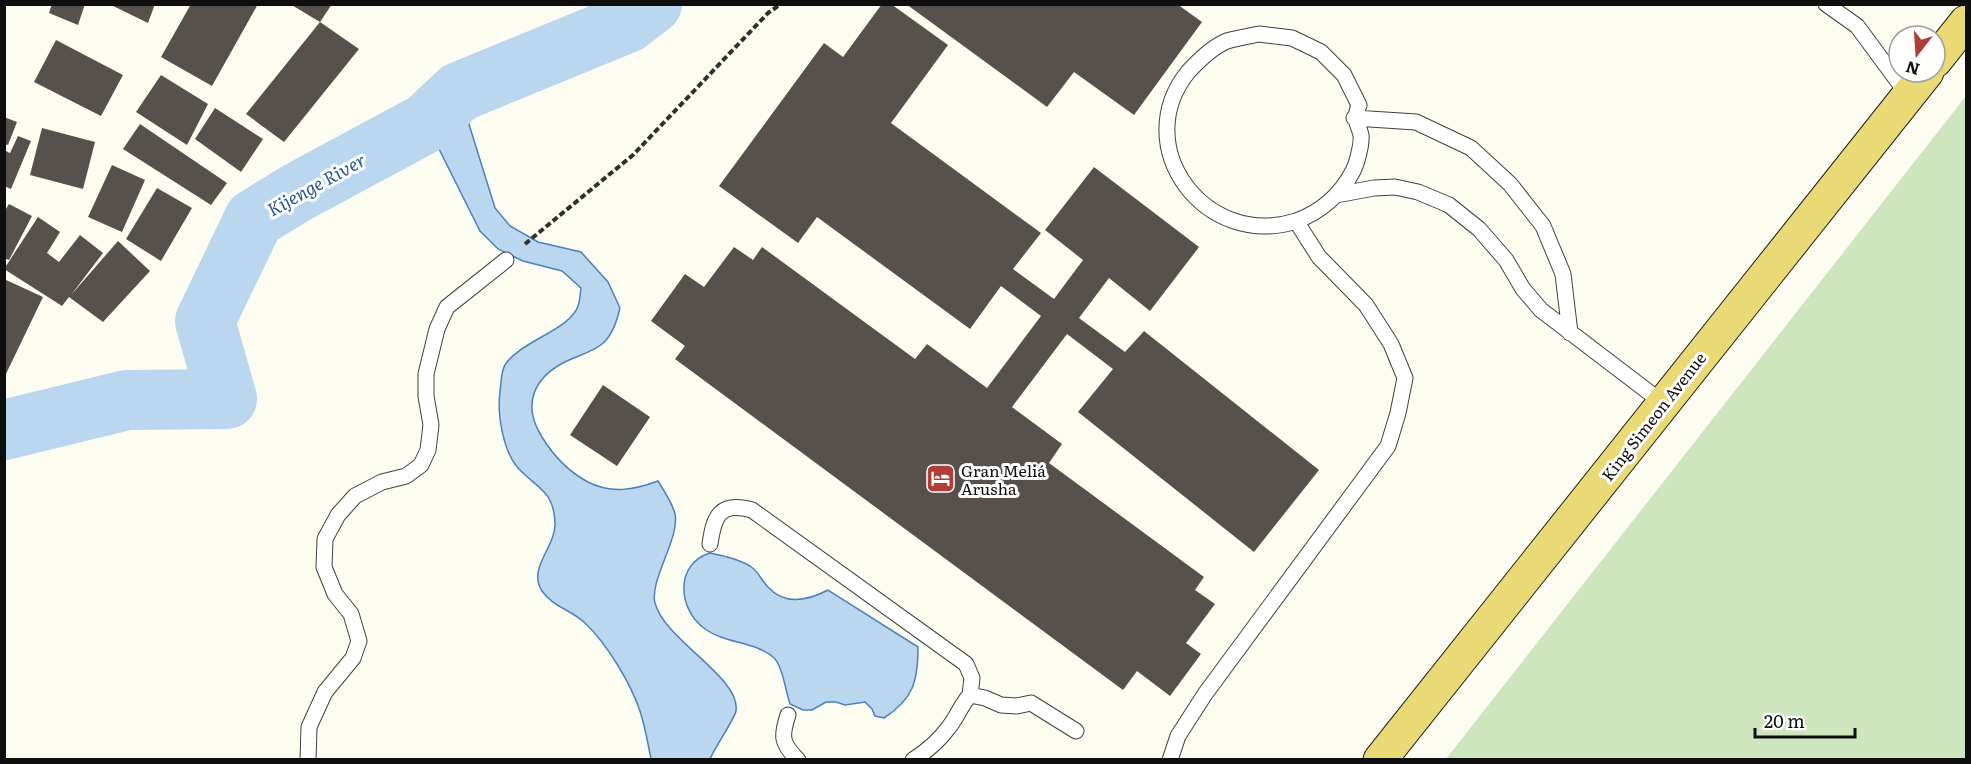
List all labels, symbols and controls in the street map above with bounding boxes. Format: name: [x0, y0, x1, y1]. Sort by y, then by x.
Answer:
north arrow: [1887, 24, 1947, 84]
text: N: [1902, 56, 1922, 83]
water label: Kijenge River: [262, 146, 370, 222]
street label: King Simeon Avenue: [1595, 346, 1711, 486]
place label: Gran Meliá Arusha: [961, 458, 1046, 500]
hotel icon: Gran Meliá Arusha: [924, 463, 956, 495]
scale bar: [1755, 701, 1856, 739]
text: 20 m: [1764, 707, 1805, 734]

